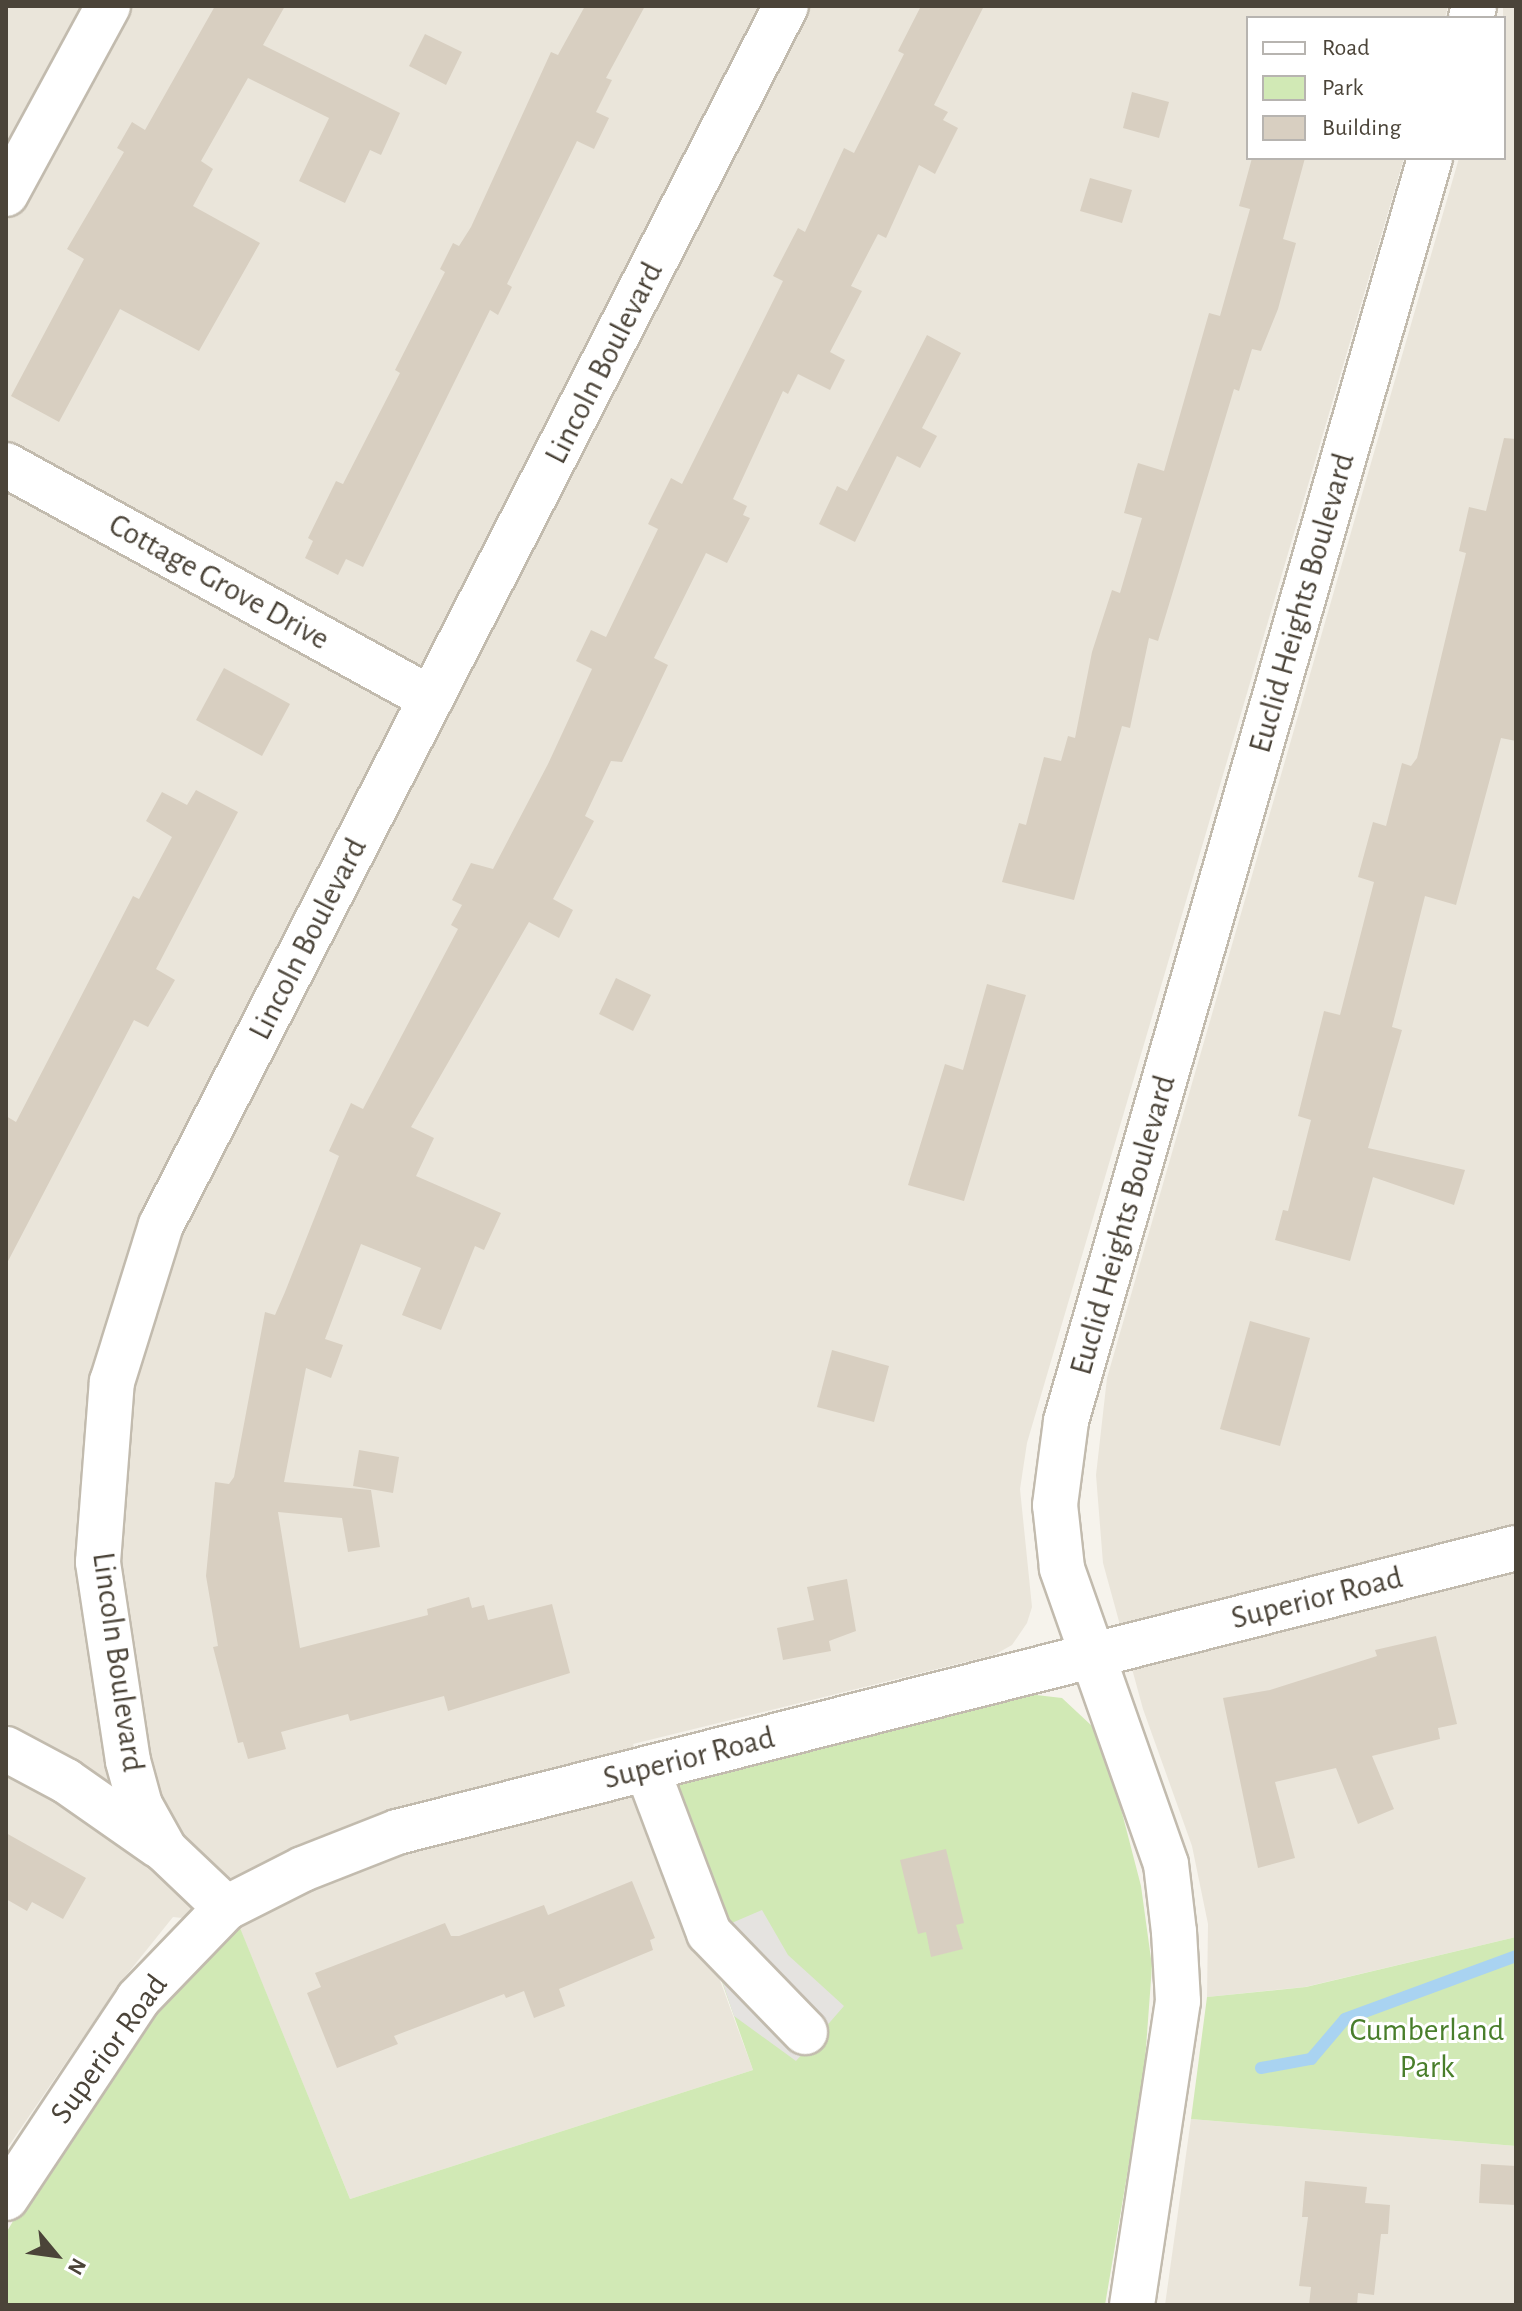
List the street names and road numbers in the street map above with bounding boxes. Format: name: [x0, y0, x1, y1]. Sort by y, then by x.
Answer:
street label: Lincoln Boulevard: [537, 256, 671, 470]
street label: Euclid Heights Boulevard: [1241, 449, 1363, 757]
street label: Cottage Grove Drive: [102, 505, 336, 659]
street label: Lincoln Boulevard: [241, 832, 375, 1046]
street label: Euclid Heights Boulevard: [1062, 1071, 1184, 1379]
street label: Lincoln Boulevard: [84, 1550, 152, 1774]
street label: Superior Road: [1227, 1558, 1407, 1638]
street label: Superior Road: [599, 1718, 779, 1798]
street label: Superior Road: [42, 1967, 176, 2131]

